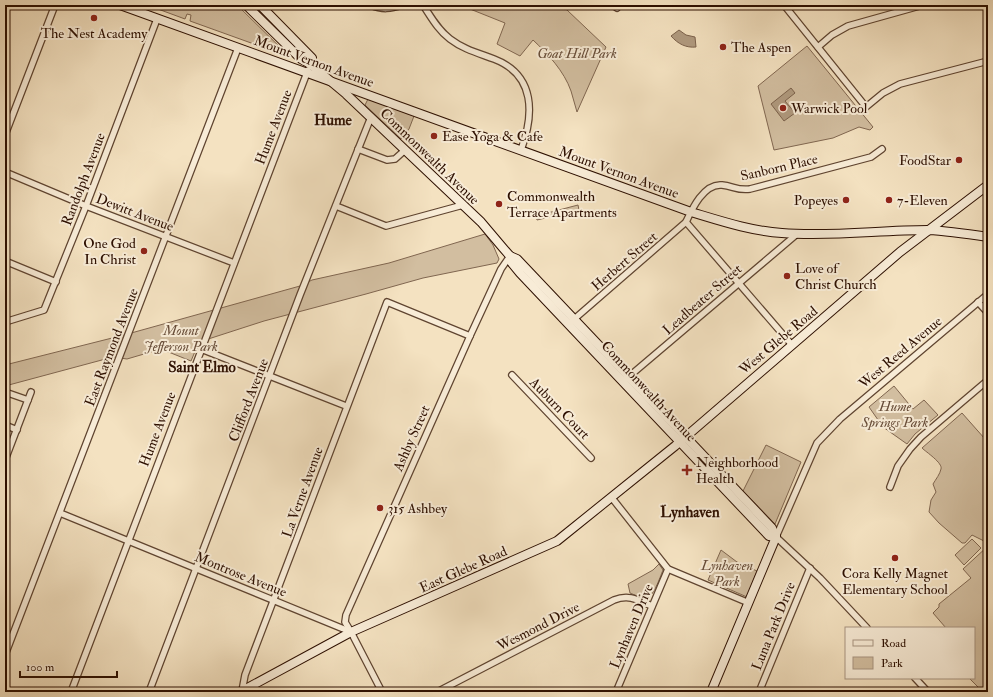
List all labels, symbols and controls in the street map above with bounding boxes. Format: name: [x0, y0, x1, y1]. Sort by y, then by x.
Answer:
marker: The Nest Academy: [89, 13, 99, 23]
place label: The Nest Academy: [41, 25, 148, 43]
street label: Mount Vernon Avenue: [252, 32, 376, 91]
place label: The Aspen: [731, 39, 791, 57]
marker: The Aspen: [718, 42, 728, 52]
park label: Goat Hill Park: [537, 45, 617, 62]
street label: Hume Avenue: [251, 87, 296, 167]
place label: Warwick Pool: [790, 100, 868, 117]
marker: Warwick Pool: [778, 103, 788, 113]
street label: Commonwealth Avenue: [376, 105, 483, 208]
district label: Hume: [314, 111, 353, 130]
place label: Ease Yoga & Cafe: [442, 128, 543, 145]
street label: Randolph Avenue: [58, 130, 110, 228]
marker: Ease Yoga & Cafe: [429, 131, 439, 141]
street label: Mount Vernon Avenue: [557, 143, 681, 202]
street label: Sanborn Place: [739, 150, 820, 185]
place label: FoodStar: [899, 152, 952, 169]
marker: FoodStar: [954, 155, 964, 165]
place label: Commonwealth Terrace Apartments: [507, 188, 617, 222]
street label: Dewitt Avenue: [93, 190, 176, 235]
place label: Popeyes: [794, 192, 838, 210]
place label: 7-Eleven: [897, 192, 948, 209]
marker: Popeyes: [841, 195, 851, 205]
marker: 7-Eleven: [884, 195, 894, 205]
marker: Commonwealth Terrace Apartments: [494, 199, 504, 209]
street label: Herbert Street: [588, 228, 661, 295]
place label: One God In Christ: [83, 235, 136, 268]
marker: One God In Christ: [139, 246, 149, 256]
street label: Leadbeater Street: [659, 260, 746, 338]
place label: Love of Christ Church: [795, 260, 877, 293]
marker: Love of Christ Church: [782, 271, 792, 281]
street label: East Raymond Avenue: [81, 286, 143, 409]
street label: West Glebe Road: [735, 303, 821, 379]
street label: West Reed Avenue: [855, 313, 945, 393]
park label: Mount Jefferson Park: [144, 322, 218, 355]
street label: Commonwealth Avenue: [598, 337, 700, 445]
street label: Clifford Avenue: [225, 356, 272, 444]
district label: Saint Elmo: [168, 358, 237, 377]
street label: Auburn Court: [525, 373, 594, 443]
street label: Hume Avenue: [135, 389, 180, 469]
park label: Hume Springs Park: [861, 398, 929, 431]
street label: Ashby Street: [389, 402, 435, 475]
street label: La Verne Avenue: [278, 444, 327, 540]
place label: Neighborhood Health: [696, 454, 779, 487]
marker: Neighborhood Health: [681, 464, 693, 476]
place label: 315 Ashbey: [388, 500, 448, 518]
marker: 315 Ashbey: [375, 503, 385, 513]
district label: Lynhaven: [660, 503, 720, 523]
street label: East Glebe Road: [417, 542, 510, 596]
street label: Montrose Avenue: [192, 548, 289, 601]
marker: Cora Kelly Magnet Elementary School: [890, 553, 900, 563]
park label: Lynhaven Park: [700, 557, 753, 590]
place label: Cora Kelly Magnet Elementary School: [842, 565, 949, 599]
street label: Luna Park Drive: [748, 579, 799, 673]
street label: Lynhaven Drive: [606, 581, 658, 671]
street label: Wesmond Drive: [493, 598, 582, 655]
legend: [845, 627, 975, 679]
text: Road: [881, 636, 906, 651]
scale bar: [20, 653, 117, 679]
text: Park: [881, 656, 903, 671]
text: 100 m: [26, 660, 55, 675]

